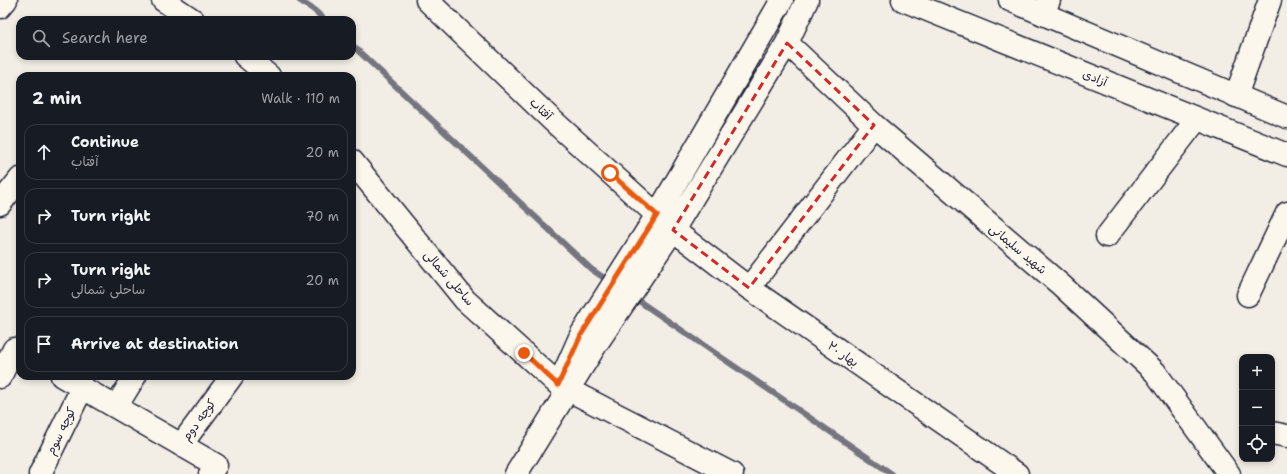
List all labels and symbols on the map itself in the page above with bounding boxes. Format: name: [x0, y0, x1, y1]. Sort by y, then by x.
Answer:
street label: آزادی: [1080, 66, 1111, 91]
street label: آفتاب: [526, 94, 556, 124]
route start: [601, 164, 619, 182]
street label: شهید سلیمانی: [986, 220, 1050, 278]
street label: ساحلی شمالی: [420, 247, 478, 309]
street label: بهار ۲۰: [824, 338, 862, 370]
route end: [515, 344, 533, 362]
street label: کوچه دوم: [178, 396, 220, 445]
street label: کوچه سوم: [43, 404, 80, 458]

